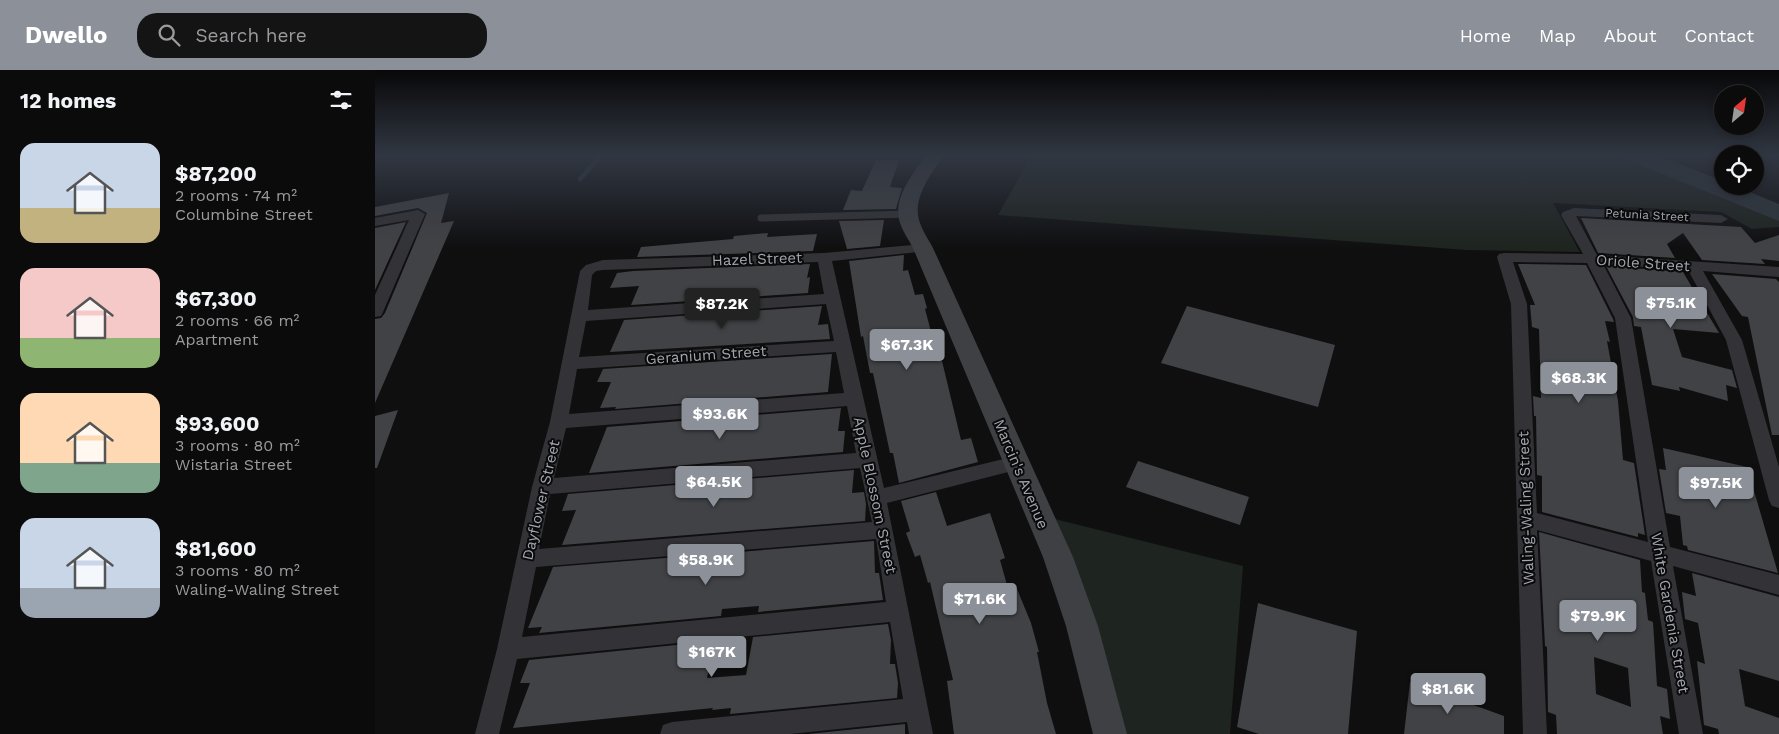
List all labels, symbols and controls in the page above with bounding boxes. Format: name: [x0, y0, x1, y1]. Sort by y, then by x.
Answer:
search box: [137, 13, 487, 58]
text: Dwello: [25, 21, 107, 49]
icon: search: [155, 21, 183, 49]
text: Search here: [195, 24, 307, 47]
text: Home: [1460, 25, 1511, 46]
text: Map: [1539, 25, 1576, 46]
text: About: [1604, 25, 1656, 46]
text: Contact: [1684, 25, 1754, 46]
north arrow: [1714, 85, 1764, 135]
map controls: [1714, 85, 1764, 195]
icon: filters: [327, 86, 355, 114]
text: 12 homes: [20, 88, 116, 113]
button: locate: [1714, 145, 1764, 195]
text: $87,200: [175, 161, 257, 186]
icon: home: [60, 163, 120, 223]
text: 2 rooms · 74 m²: [175, 186, 297, 205]
text: Columbine Street: [175, 205, 313, 224]
street label: Petunia Street: [1605, 206, 1689, 224]
street label: Hazel Street: [712, 248, 803, 270]
street label: Oriole Street: [1596, 251, 1691, 275]
text: $67,300: [175, 286, 257, 311]
pin: $75.1K: [1630, 286, 1712, 329]
icon: home: [60, 288, 120, 348]
pin: $87.2K: [681, 288, 763, 330]
text: $75.1K: [1646, 293, 1696, 312]
text: $87.2K: [696, 294, 748, 313]
text: 2 rooms · 66 m²: [175, 311, 299, 330]
pin: $67.3K: [866, 328, 948, 371]
text: Apartment: [175, 330, 258, 349]
text: $67.3K: [881, 335, 933, 354]
street label: Geranium Street: [645, 342, 768, 368]
pin: $68.3K: [1538, 362, 1620, 404]
text: $68.3K: [1551, 368, 1607, 387]
pin: $93.6K: [679, 398, 761, 440]
text: $93.6K: [693, 404, 747, 423]
text: $93,600: [175, 411, 260, 436]
icon: home: [60, 413, 120, 473]
street label: Apple Blossom Street: [850, 415, 901, 576]
street label: Marcin's Avenue: [990, 417, 1052, 531]
street label: Waling-Waling Street: [1514, 430, 1538, 585]
text: 3 rooms · 80 m²: [175, 436, 300, 455]
street label: Dayflower Street: [518, 437, 564, 562]
text: Wistaria Street: [175, 455, 292, 474]
pin: $64.5K: [673, 466, 755, 508]
pin: $97.5K: [1675, 466, 1757, 509]
text: $64.5K: [686, 472, 742, 491]
text: $97.5K: [1690, 473, 1742, 492]
street label: White Gardenia Street: [1647, 531, 1693, 695]
text: $81,600: [175, 536, 257, 561]
icon: home: [60, 538, 120, 598]
pin: $58.9K: [665, 544, 747, 586]
text: $58.9K: [678, 550, 734, 569]
text: 3 rooms · 80 m²: [175, 561, 300, 580]
text: Waling-Waling Street: [175, 580, 339, 599]
pin: $71.6K: [939, 582, 1021, 625]
text: $71.6K: [954, 589, 1006, 608]
pin: $79.9K: [1557, 600, 1639, 642]
text: $79.9K: [1570, 606, 1626, 625]
pin: $167K: [677, 636, 747, 678]
text: $167K: [688, 642, 736, 661]
pin: $81.6K: [1407, 672, 1489, 715]
text: $81.6K: [1422, 679, 1474, 698]

